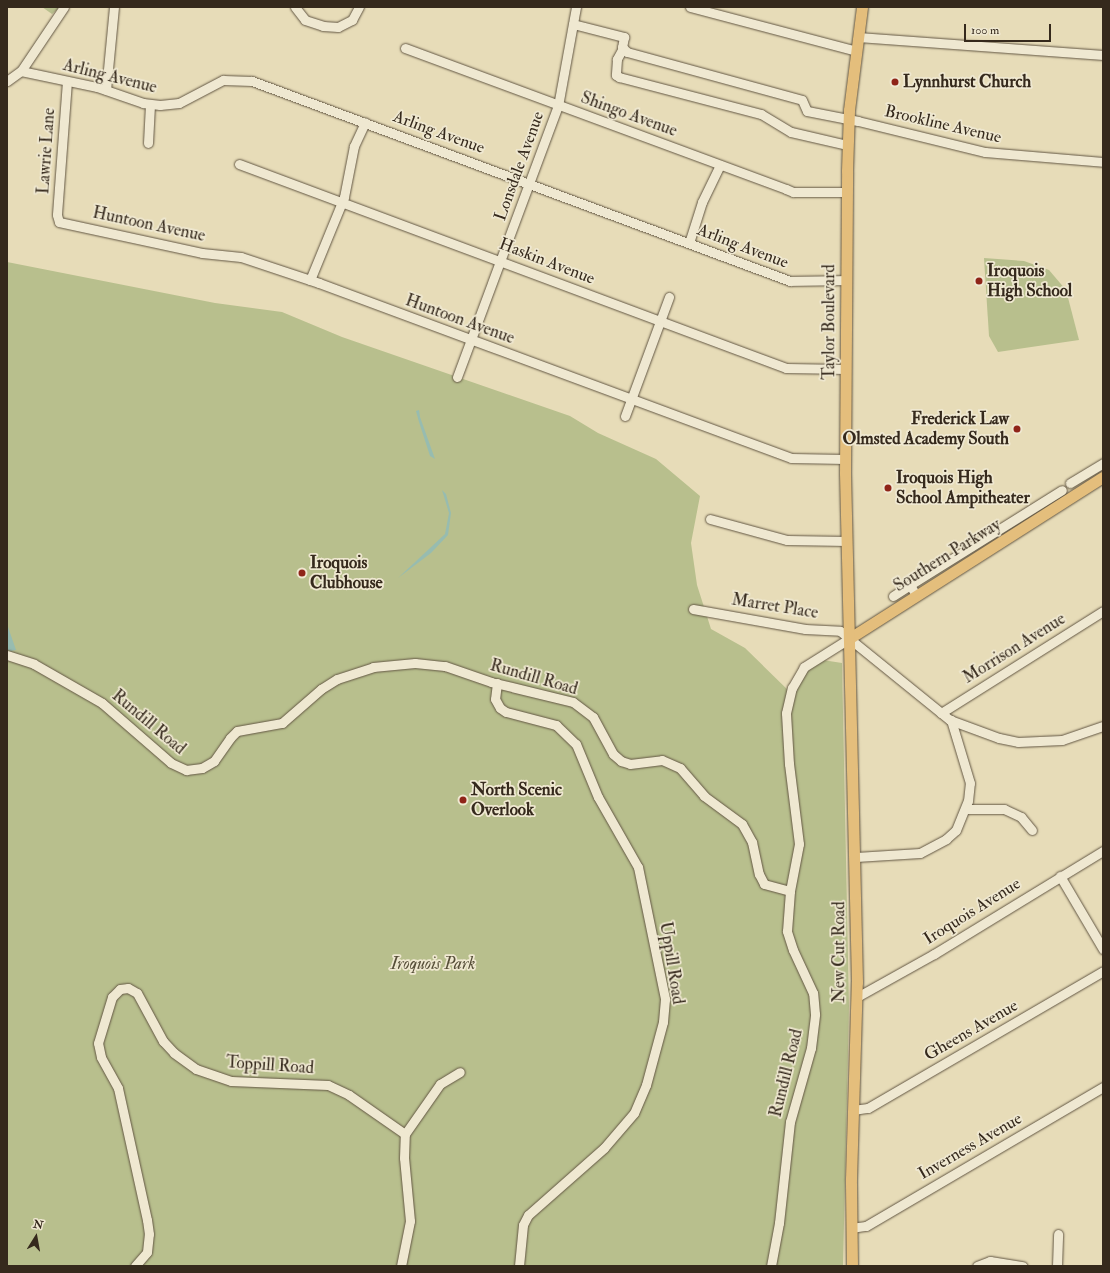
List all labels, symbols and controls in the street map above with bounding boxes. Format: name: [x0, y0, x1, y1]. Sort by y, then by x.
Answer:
scale bar: [966, 16, 1053, 42]
text: 100 m: [971, 23, 999, 38]
street label: Arling Avenue: [61, 55, 159, 97]
place label: Lynnhurst Church: [903, 72, 1031, 92]
marker: Lynnhurst Church: [890, 77, 900, 87]
street label: Shingo Avenue: [578, 87, 680, 141]
street label: Brookline Avenue: [883, 101, 1003, 147]
street label: Arling Avenue: [390, 106, 488, 158]
street label: Lawrie Lane: [33, 107, 59, 195]
street label: Lonsdale Avenue: [490, 109, 548, 223]
street label: Huntoon Avenue: [91, 202, 207, 246]
street label: Arling Avenue: [695, 219, 791, 273]
street label: Haskin Avenue: [496, 233, 598, 289]
place label: Iroquois High School: [987, 261, 1072, 301]
street label: Taylor Boulevard: [819, 264, 839, 380]
marker: Iroquois High School: [974, 276, 984, 286]
street label: Huntoon Avenue: [403, 290, 517, 348]
place label: Frederick Law Olmsted Academy South: [842, 409, 1009, 449]
marker: Frederick Law Olmsted Academy South: [1012, 424, 1022, 434]
place label: Iroquois High School Ampitheater: [896, 468, 1030, 508]
marker: Iroquois High School Ampitheater: [883, 483, 893, 493]
street label: Southern Parkway: [890, 514, 1004, 596]
place label: Iroquois Clubhouse: [310, 553, 383, 593]
marker: Iroquois Clubhouse: [297, 568, 307, 578]
street label: Marret Place: [730, 589, 820, 623]
street label: Morrison Avenue: [959, 608, 1069, 688]
street label: Rundill Road: [488, 655, 580, 699]
street label: Rundill Road: [108, 685, 190, 759]
place label: North Scenic Overlook: [471, 780, 562, 820]
marker: North Scenic Overlook: [458, 795, 468, 805]
street label: Iroquois Avenue: [920, 873, 1024, 949]
street label: New Cut Road: [829, 901, 849, 1003]
street label: Uppill Road: [655, 920, 689, 1006]
park label: Iroquois Park: [391, 954, 475, 974]
street label: Gheens Avenue: [921, 995, 1021, 1065]
street label: Rundill Road: [765, 1027, 807, 1119]
street label: Toppill Road: [225, 1052, 315, 1078]
street label: Inverness Avenue: [915, 1108, 1025, 1184]
north arrow: [16, 1217, 56, 1257]
text: N: [32, 1217, 44, 1232]

